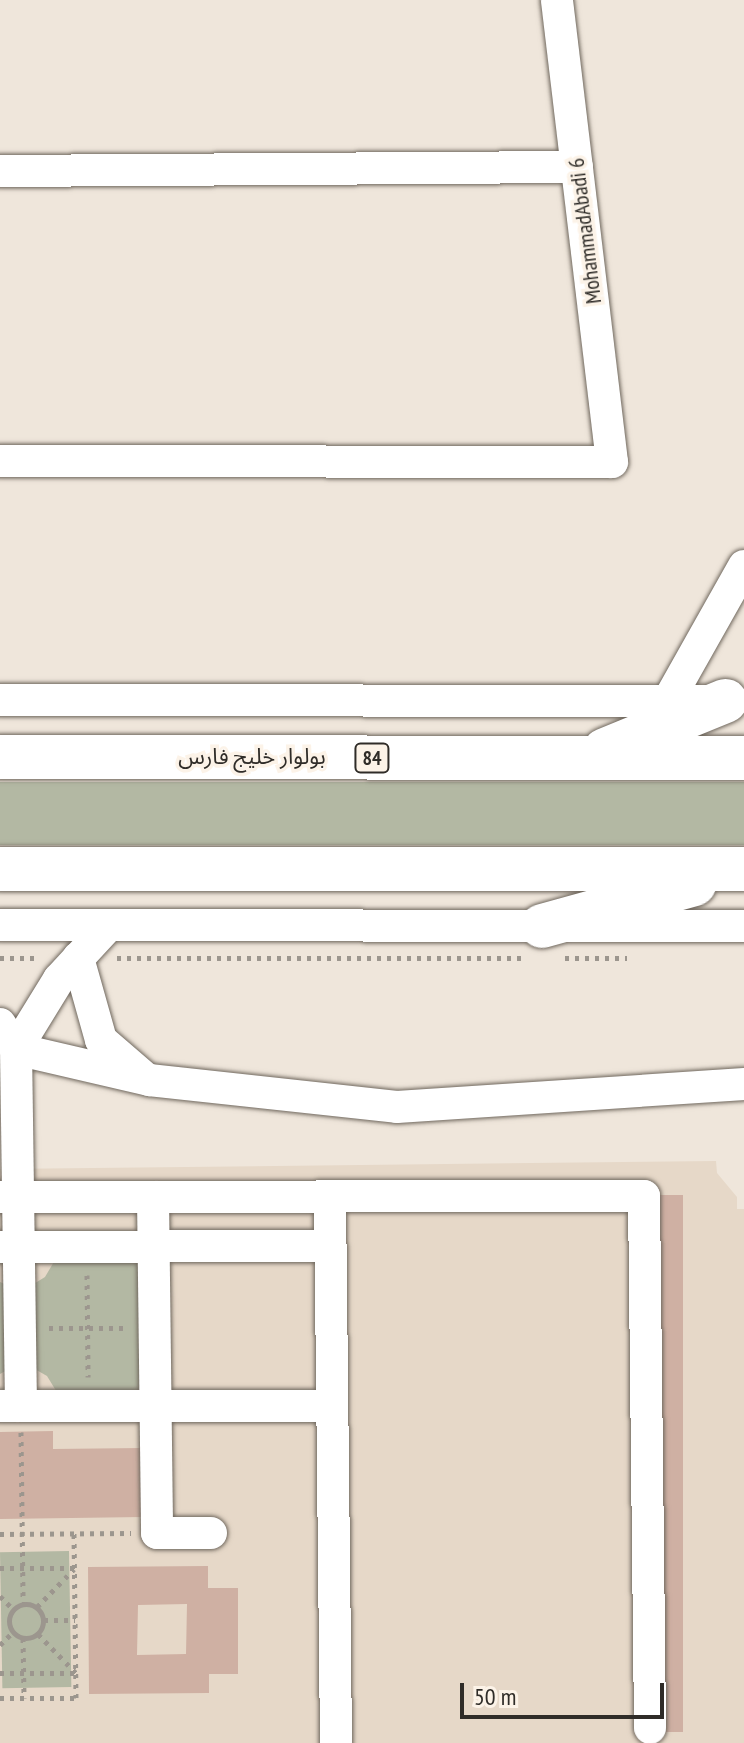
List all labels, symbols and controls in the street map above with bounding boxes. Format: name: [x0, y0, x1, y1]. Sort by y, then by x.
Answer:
street label: MohammadAbadi 6: [563, 157, 607, 305]
road number: 84: [354, 742, 390, 774]
street label: بولوار خلیج فارس: [178, 744, 326, 770]
scale bar: [464, 1667, 668, 1717]
text: 50 m: [474, 1681, 516, 1712]

